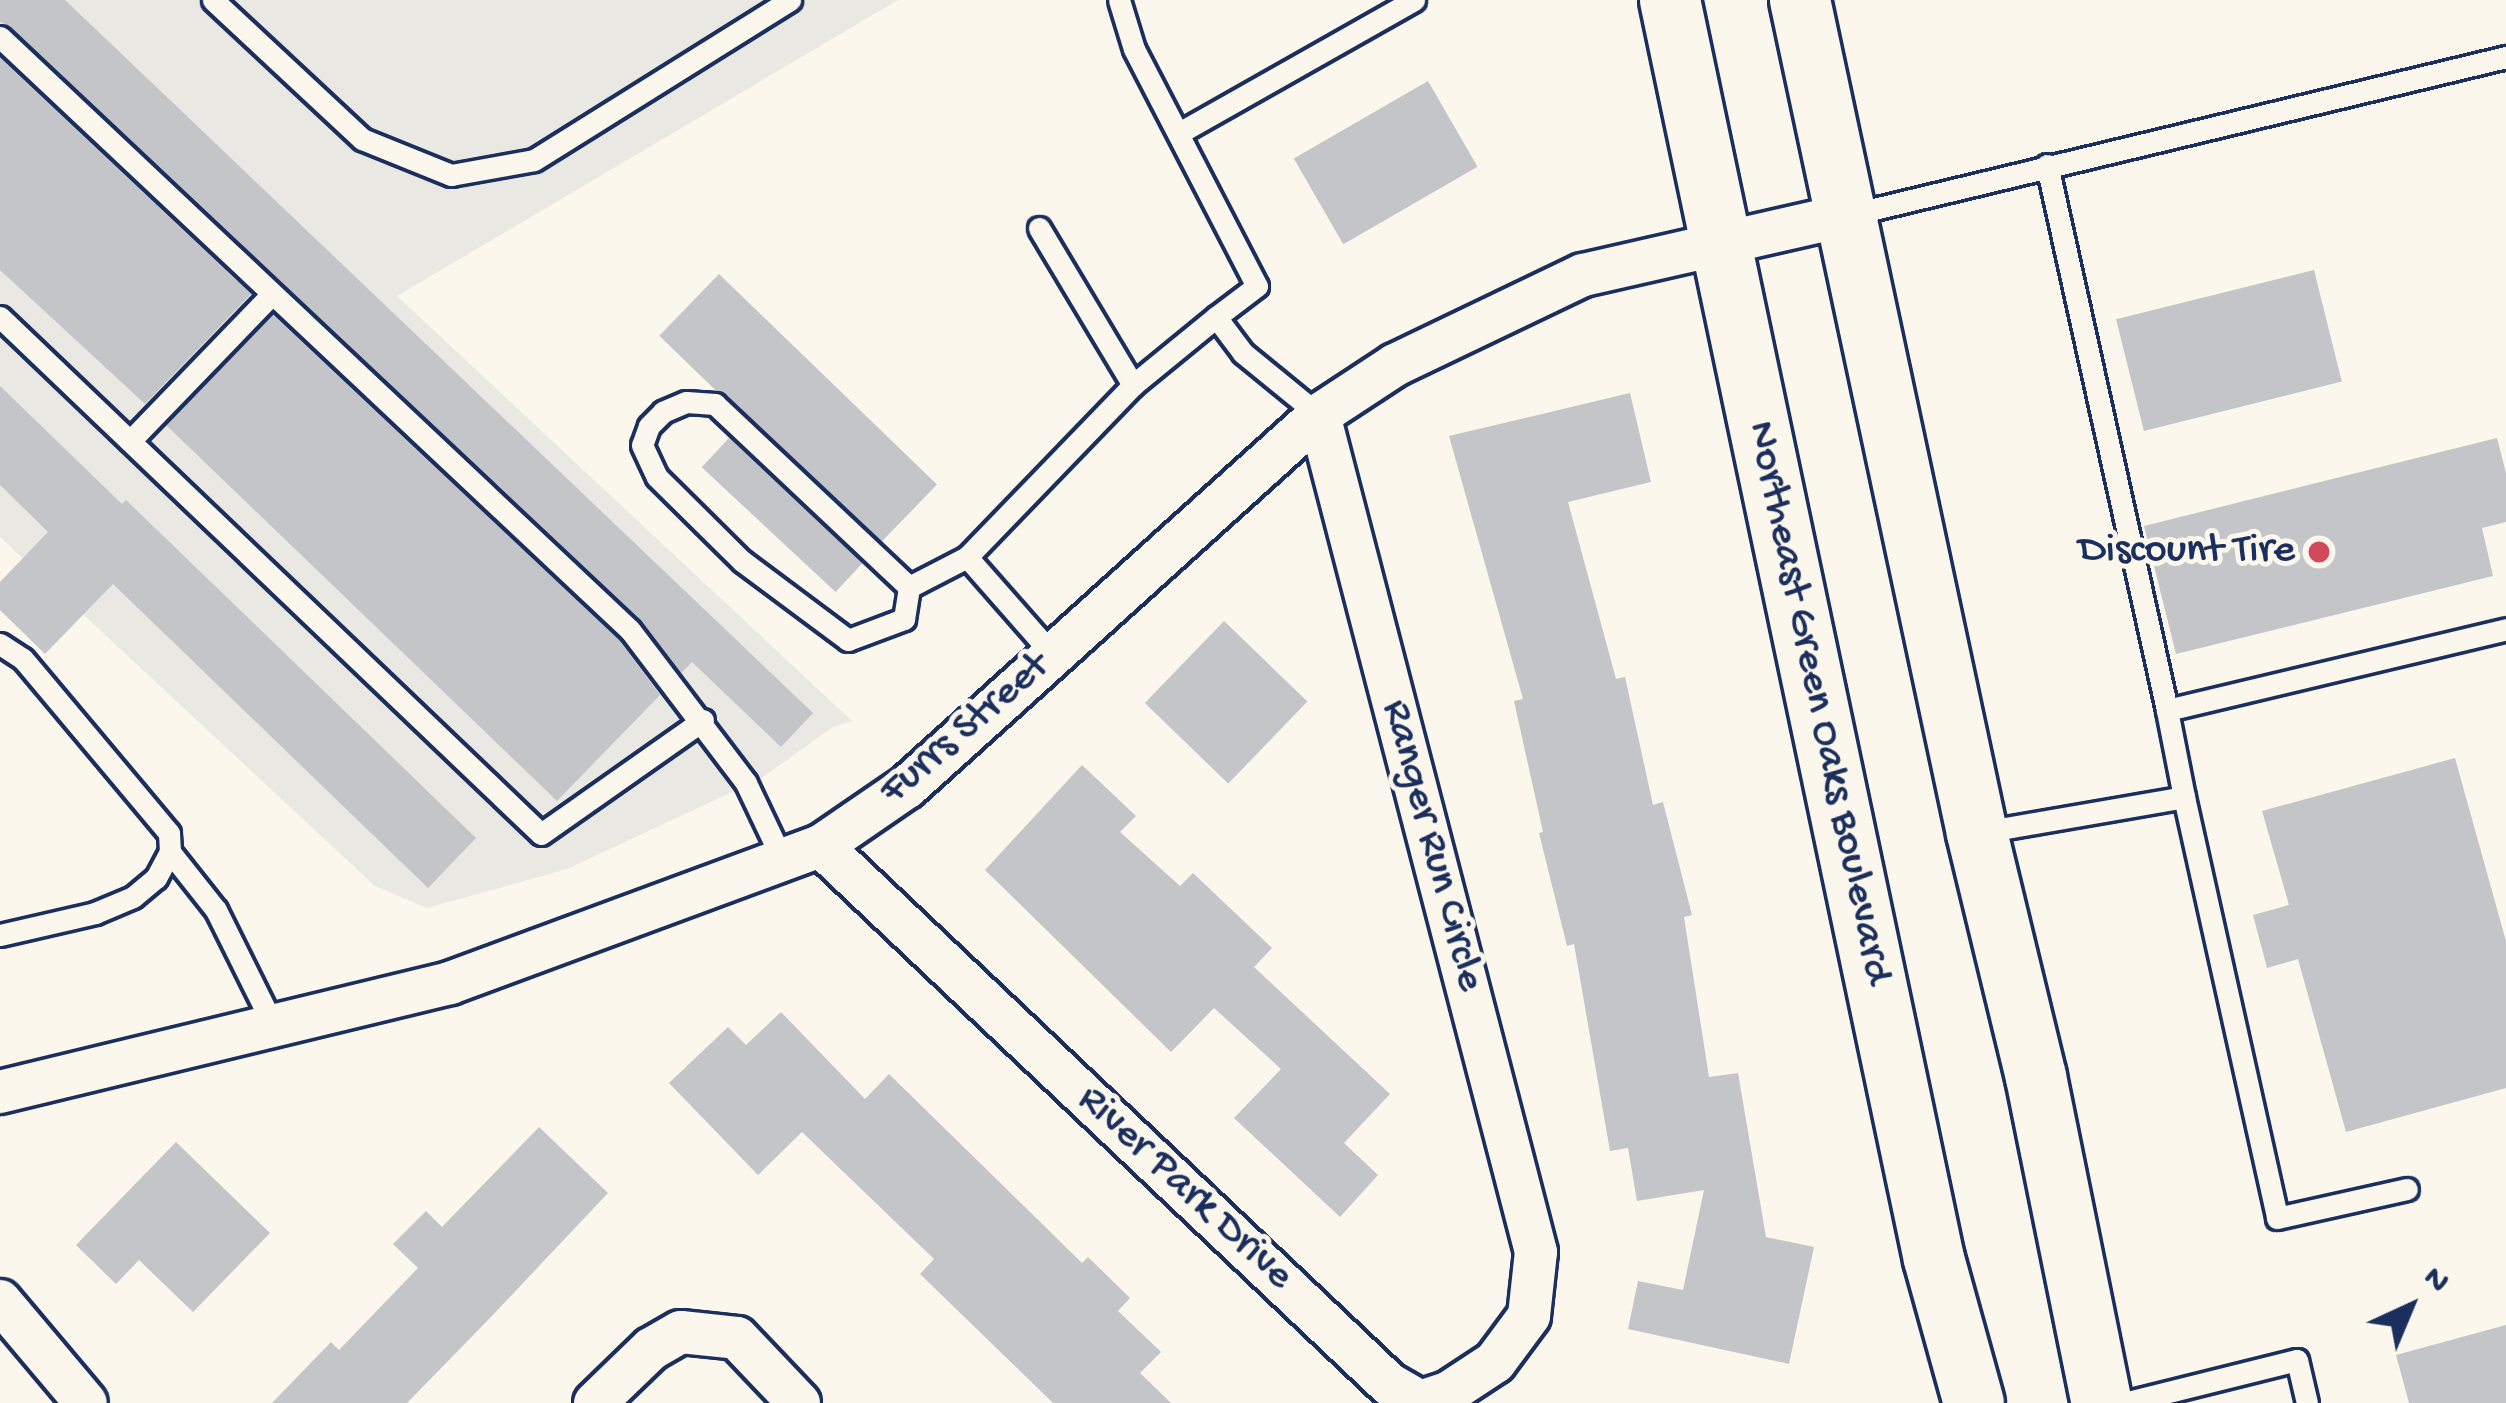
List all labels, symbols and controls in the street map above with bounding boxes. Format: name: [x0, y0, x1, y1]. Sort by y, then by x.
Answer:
street label: Northeast Green Oaks Boulevard: [1733, 417, 1901, 989]
place label: Discount Tire: [2078, 527, 2295, 577]
marker: Discount Tire: [2306, 539, 2332, 565]
street label: Furrs Street: [871, 643, 1061, 817]
street label: Ranger Run Circle: [1368, 695, 1494, 997]
street label: River Park Drive: [1065, 1076, 1303, 1302]
north arrow: [2350, 1247, 2470, 1367]
text: N: [2414, 1260, 2456, 1302]

